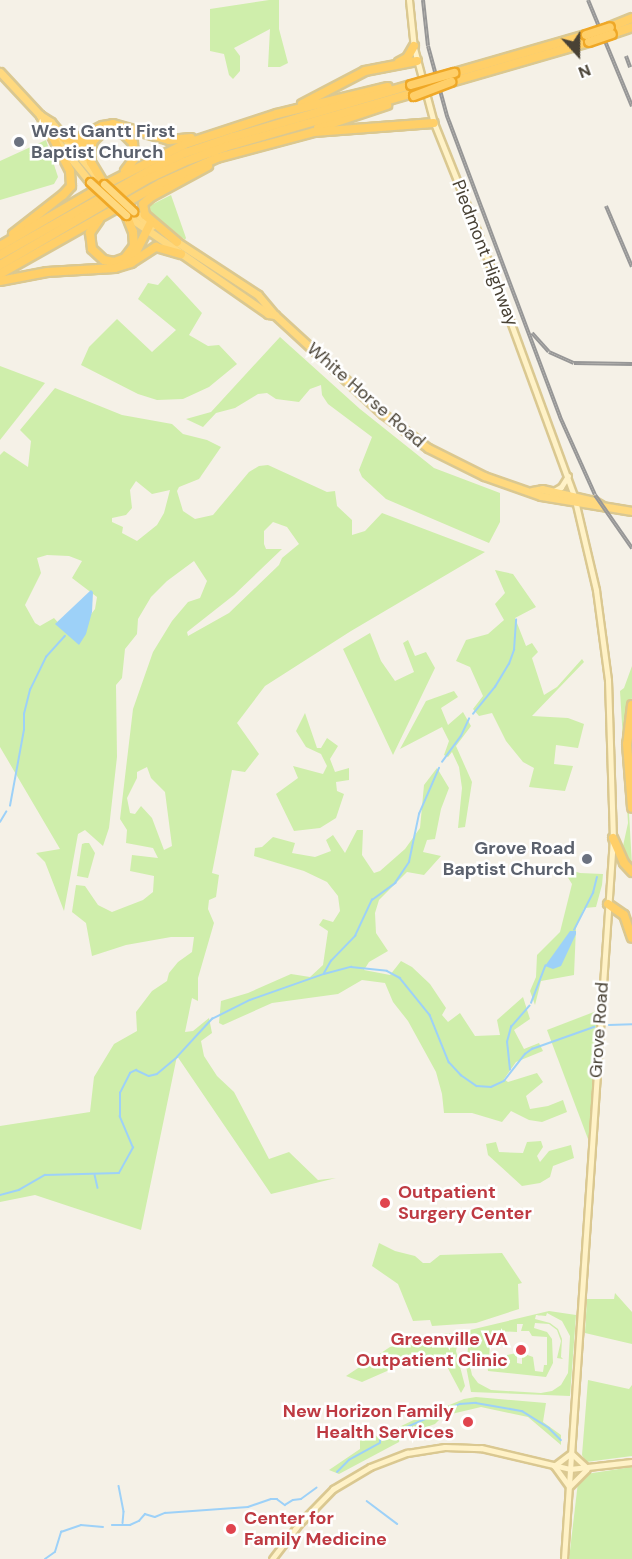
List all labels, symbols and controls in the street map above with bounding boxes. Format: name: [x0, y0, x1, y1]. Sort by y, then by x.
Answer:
north arrow: [548, 24, 608, 84]
text: N: [575, 59, 594, 83]
place label: West Gantt First Baptist Church: [31, 121, 175, 164]
marker: West Gantt First Baptist Church: [12, 135, 26, 149]
street label: Piedmont Highway: [447, 177, 523, 329]
street label: White Horse Road: [303, 338, 429, 452]
place label: Grove Road Baptist Church: [443, 838, 575, 880]
marker: Grove Road Baptist Church: [580, 852, 594, 866]
street label: Grove Road: [585, 981, 613, 1079]
place label: Outpatient Surgery Center: [398, 1182, 532, 1224]
marker: Outpatient Surgery Center: [376, 1194, 394, 1212]
place label: Greenville VA Outpatient Clinic: [356, 1329, 508, 1372]
marker: Greenville VA Outpatient Clinic: [512, 1341, 530, 1359]
place label: New Horizon Family Health Services: [283, 1401, 454, 1444]
marker: New Horizon Family Health Services: [459, 1413, 477, 1431]
place label: Center for Family Medicine: [244, 1508, 387, 1550]
marker: Center for Family Medicine: [222, 1520, 240, 1538]

